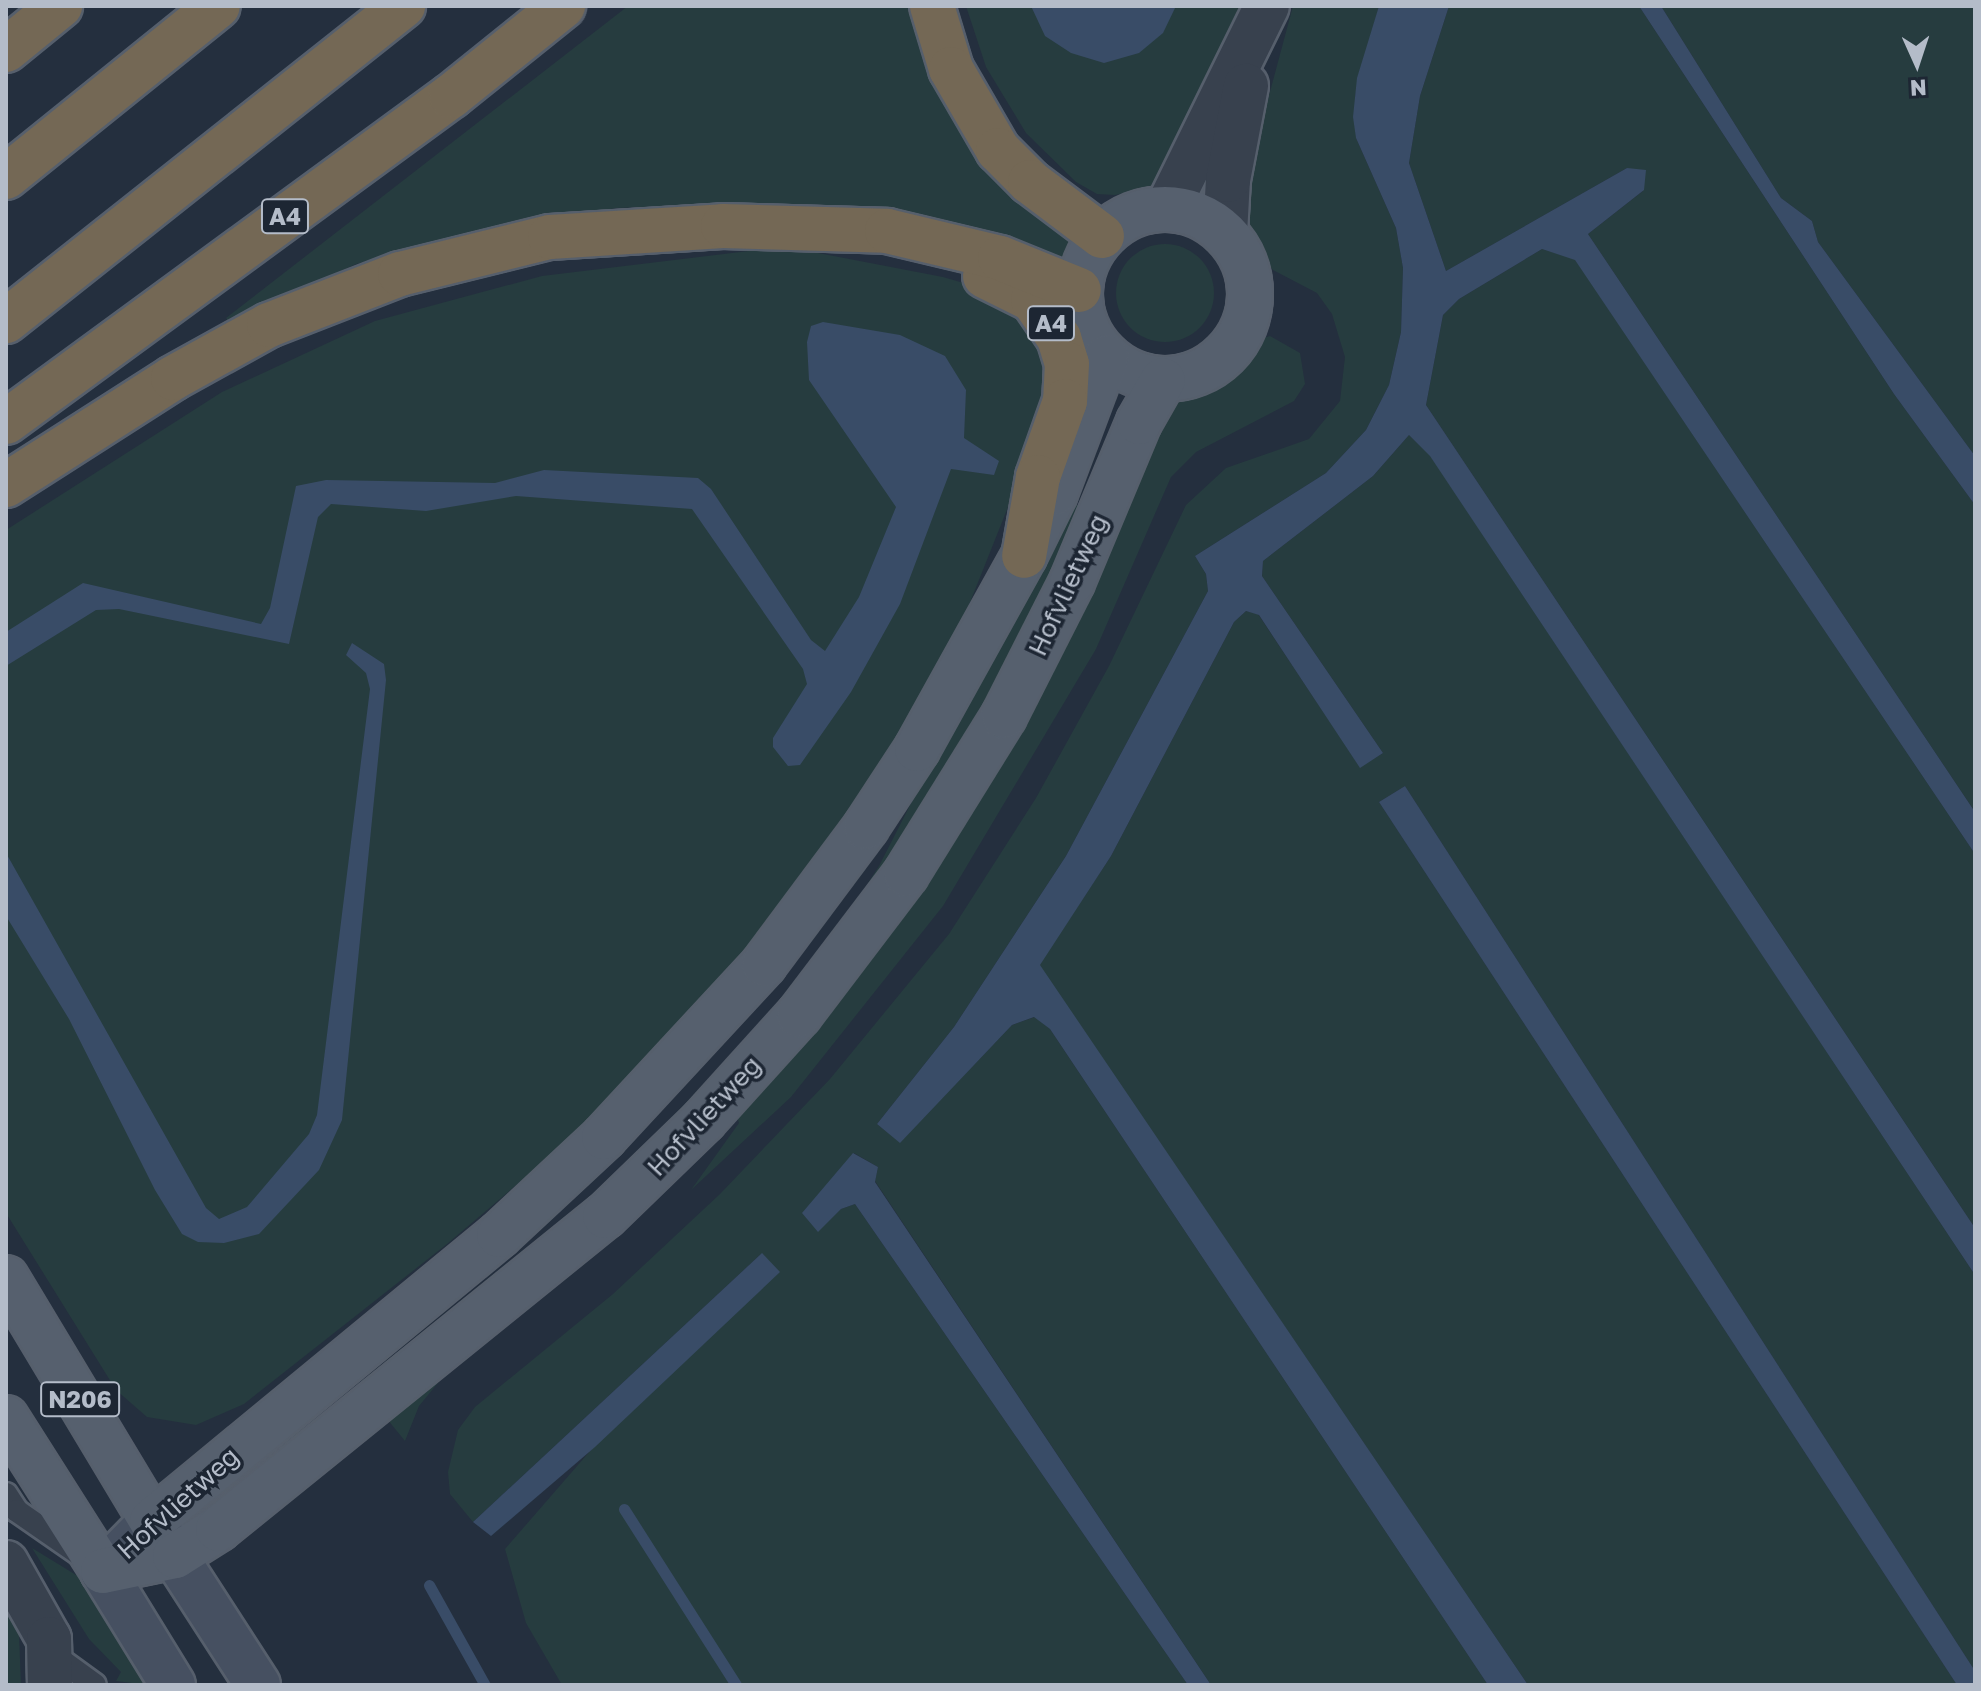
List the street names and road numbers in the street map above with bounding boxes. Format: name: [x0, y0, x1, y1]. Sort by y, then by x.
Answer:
road number: A4: [259, 196, 311, 236]
road number: A4: [1025, 303, 1077, 343]
street label: Hofvlietweg: [1022, 509, 1114, 661]
street label: Hofvlietweg: [641, 1050, 767, 1182]
road number: N206: [40, 1379, 120, 1419]
street label: Hofvlietweg: [111, 1440, 245, 1566]

